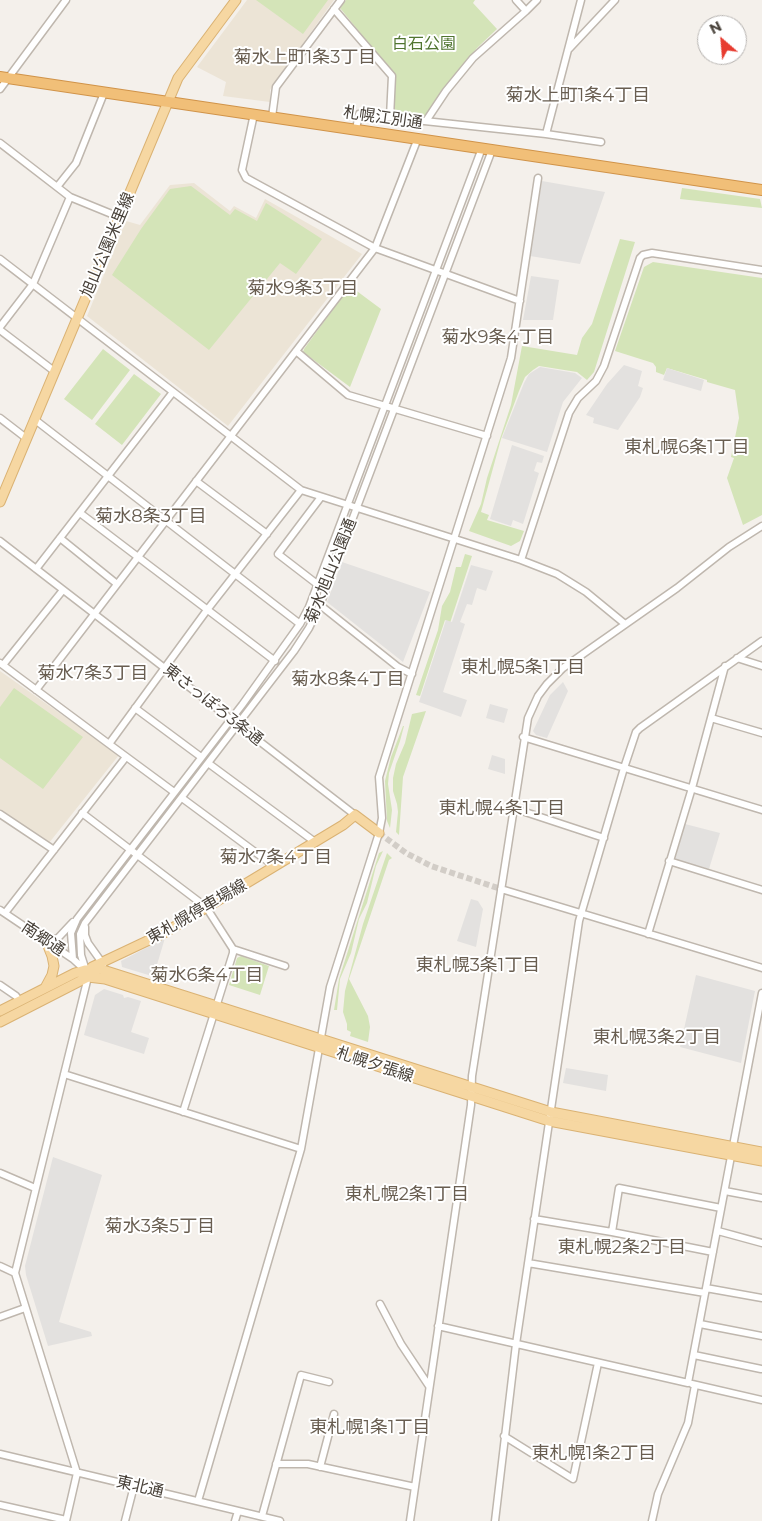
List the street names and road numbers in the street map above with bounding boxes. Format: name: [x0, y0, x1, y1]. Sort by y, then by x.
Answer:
street label: 札幌江別通: [342, 103, 424, 133]
street label: 旭山公園米里線: [77, 190, 139, 300]
street label: 菊水旭山公園通: [301, 515, 361, 627]
street label: 東さっぽろ3条通: [159, 660, 267, 750]
street label: 東札幌停車場線: [144, 876, 250, 948]
street label: 南郷通: [18, 918, 68, 960]
street label: 札幌夕張線: [334, 1044, 416, 1086]
street label: 東北通: [114, 1472, 166, 1502]

